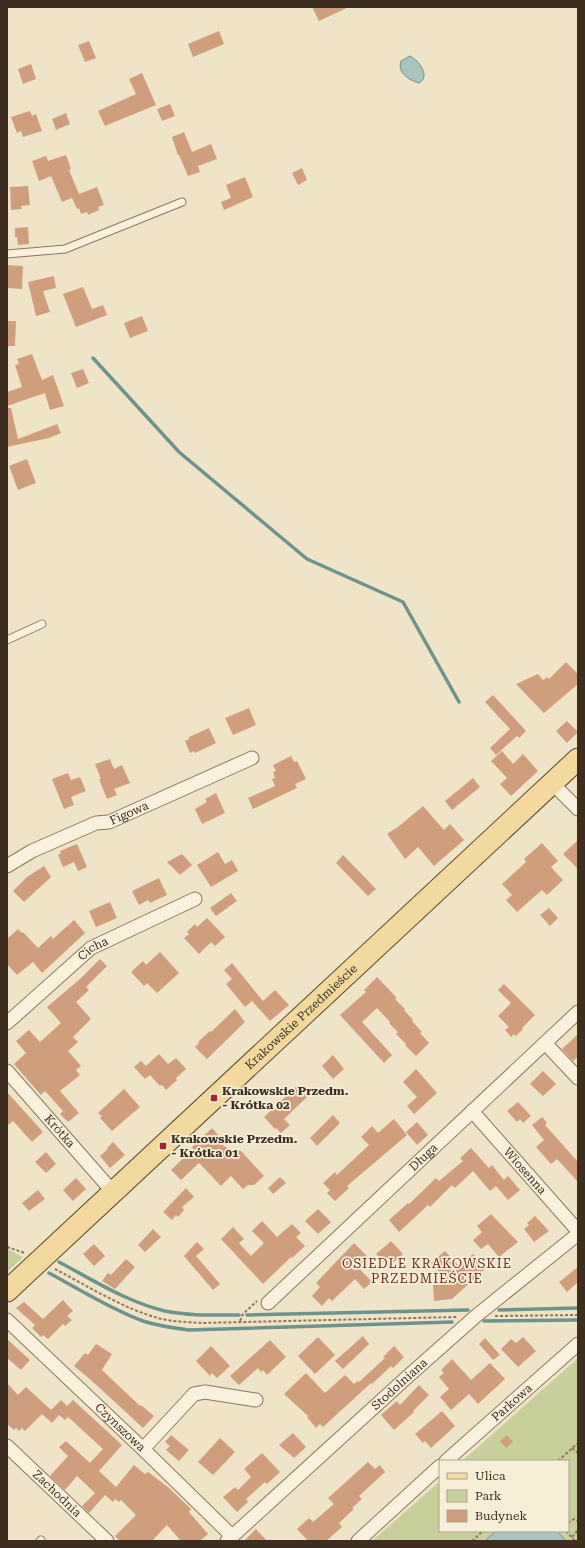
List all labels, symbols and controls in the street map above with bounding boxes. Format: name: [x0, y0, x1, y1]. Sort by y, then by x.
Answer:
street label: Figowa: [107, 798, 151, 828]
street label: Cicha: [75, 934, 111, 963]
street label: Krakowskie Przedmieście: [242, 961, 360, 1073]
place label: Krakowskie Przedm. - Krótka 02: [222, 1084, 349, 1112]
marker: Krakowskie Przedm. - Krótka 02: [209, 1093, 219, 1103]
street label: Krótka: [42, 1112, 78, 1151]
place label: Krakowskie Przedm. - Krótka 01: [171, 1132, 298, 1160]
street label: Długa: [406, 1140, 441, 1174]
marker: Krakowskie Przedm. - Krótka 01: [158, 1141, 168, 1151]
street label: Wiosenna: [501, 1145, 550, 1198]
district label: OSIEDLE KRAKOWSKIE PRZEDMIEŚCIE: [342, 1256, 512, 1286]
street label: Stodolniana: [369, 1355, 431, 1413]
street label: Parkowa: [489, 1381, 535, 1424]
street label: Czynszowa: [92, 1400, 149, 1455]
legend: [439, 1460, 569, 1532]
street label: Zachodnia: [30, 1467, 85, 1520]
text: Ulica: [475, 1469, 506, 1483]
text: Park: [475, 1489, 502, 1503]
text: Budynek: [475, 1509, 527, 1523]

